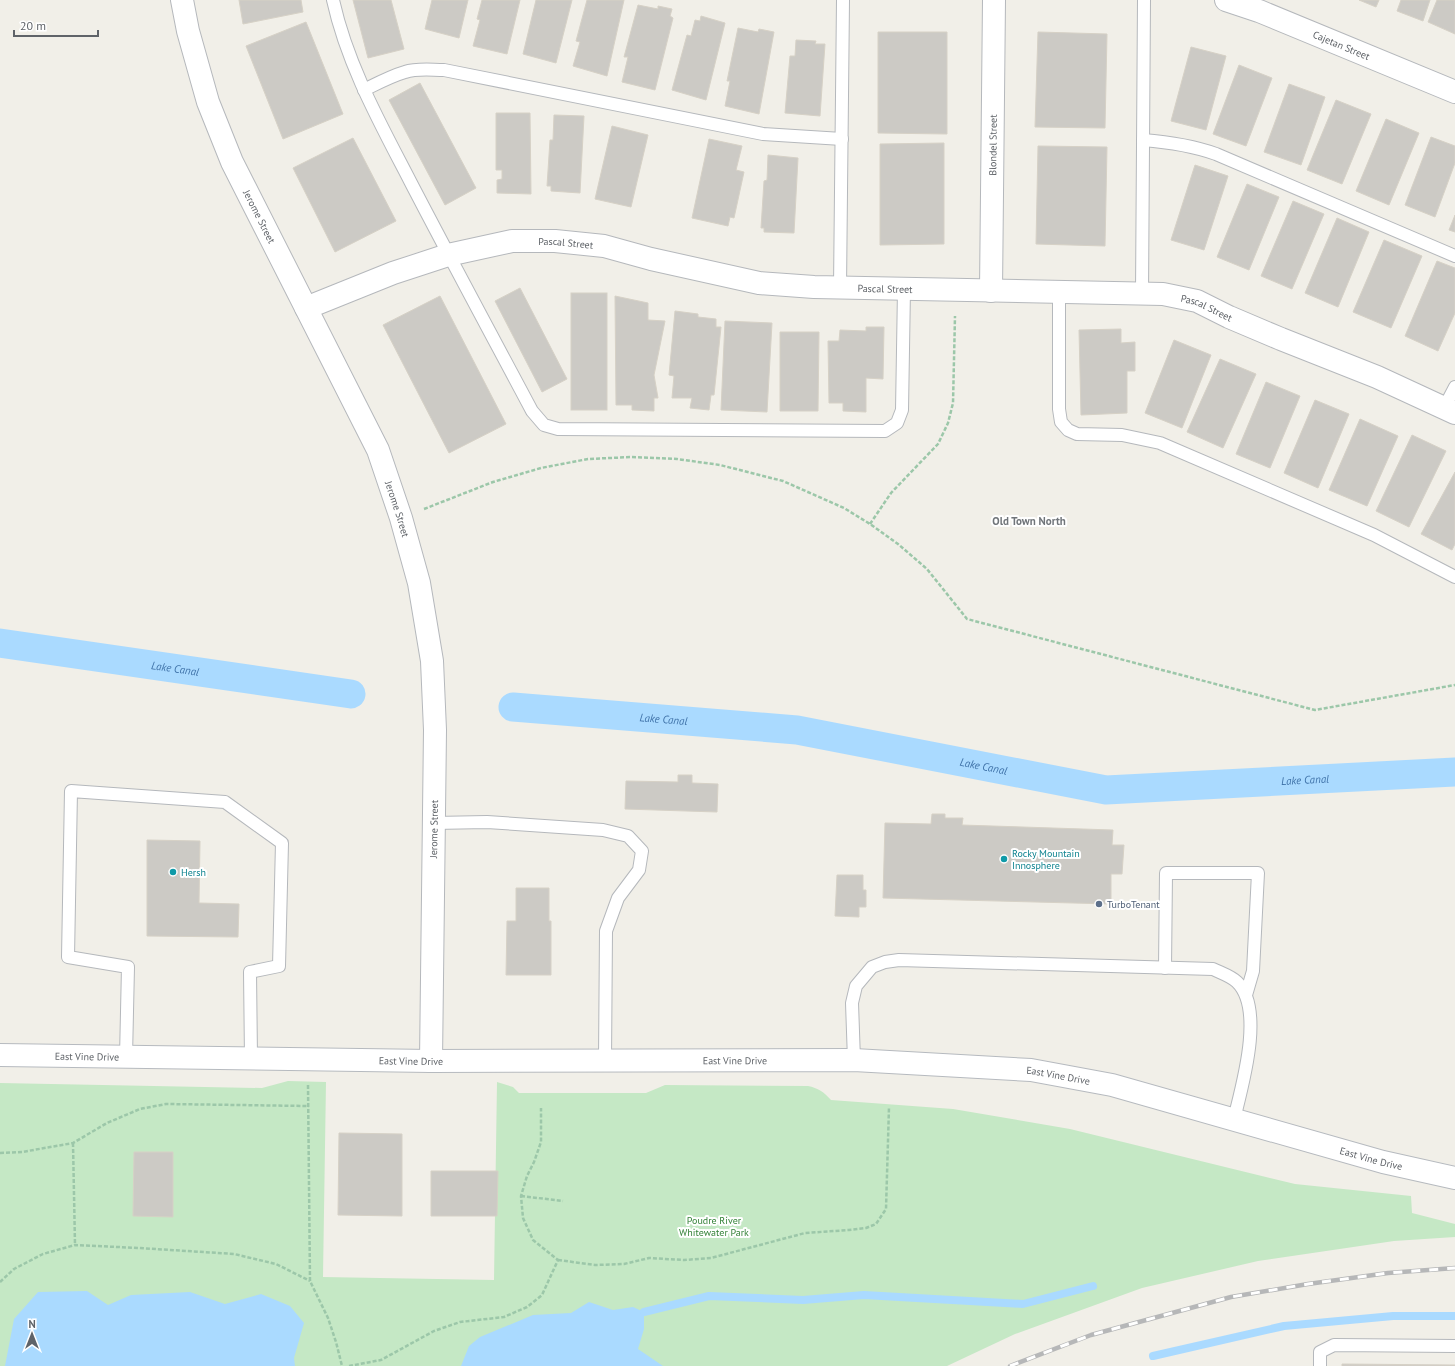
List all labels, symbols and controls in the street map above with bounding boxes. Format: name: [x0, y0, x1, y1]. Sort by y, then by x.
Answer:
scale bar: [14, 12, 98, 38]
text: 20 m: [20, 18, 46, 33]
street label: Cajetan Street: [1311, 28, 1372, 63]
street label: Blondel Street: [986, 114, 999, 176]
street label: Jerome Street: [240, 187, 279, 246]
street label: Pascal Street: [538, 235, 594, 251]
street label: Pascal Street: [857, 281, 913, 295]
street label: Pascal Street: [1180, 291, 1235, 324]
street label: Jerome Street: [382, 478, 413, 539]
district label: Old Town North: [992, 514, 1066, 528]
water label: Lake Canal: [150, 658, 200, 679]
water label: Lake Canal: [639, 710, 688, 728]
water label: Lake Canal: [959, 755, 1009, 778]
water label: Lake Canal: [1281, 772, 1329, 788]
street label: Jerome Street: [427, 799, 441, 859]
place label: Rocky Mountain Innosphere: [1012, 847, 1080, 872]
marker: Rocky Mountain Innosphere: [999, 854, 1009, 864]
place label: Hersh: [181, 866, 206, 879]
marker: Hersh: [168, 867, 178, 877]
place label: TurboTenant: [1107, 898, 1160, 911]
marker: TurboTenant: [1094, 899, 1104, 909]
street label: East Vine Drive: [55, 1049, 119, 1063]
street label: East Vine Drive: [379, 1054, 443, 1068]
street label: East Vine Drive: [703, 1054, 767, 1067]
street label: East Vine Drive: [1026, 1063, 1091, 1087]
street label: East Vine Drive: [1338, 1144, 1404, 1173]
park label: Poudre River Whitewater Park: [679, 1214, 749, 1239]
north arrow: [12, 1314, 52, 1354]
text: N: [28, 1317, 36, 1331]

